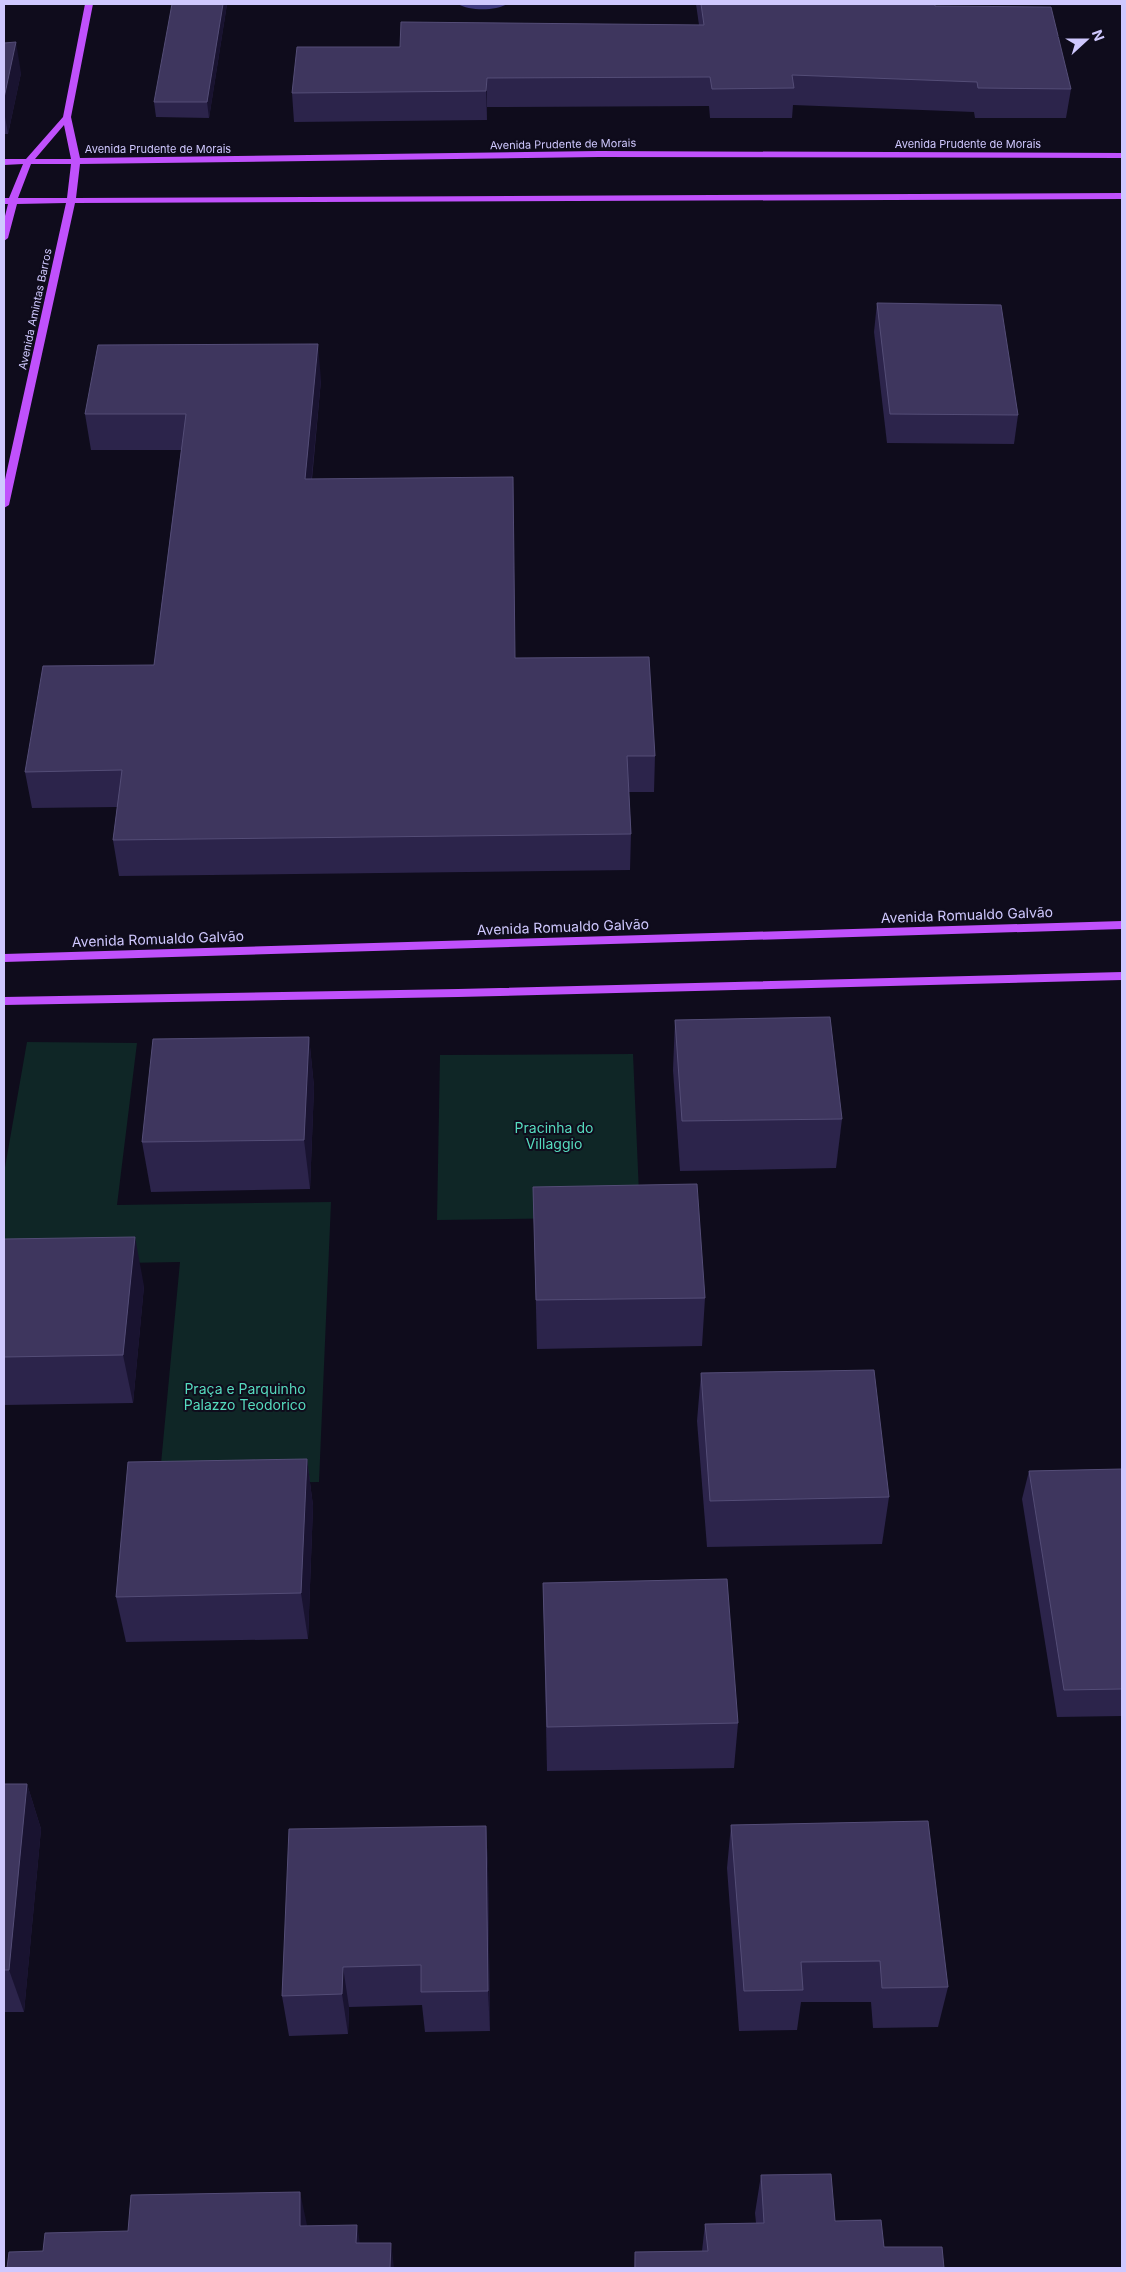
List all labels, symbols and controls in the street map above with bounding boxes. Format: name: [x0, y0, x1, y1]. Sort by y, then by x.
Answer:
north arrow: [1061, 15, 1111, 65]
text: N: [1089, 27, 1108, 43]
street label: Avenida Prudente de Morais: [490, 136, 636, 152]
street label: Avenida Prudente de Morais: [895, 137, 1041, 151]
street label: Avenida Prudente de Morais: [85, 142, 231, 156]
street label: Avenida Amintas Barros: [15, 247, 55, 371]
street label: Avenida Romualdo Galvão: [881, 903, 1053, 926]
street label: Avenida Romualdo Galvão: [477, 915, 649, 938]
street label: Avenida Romualdo Galvão: [72, 927, 244, 950]
park label: Pracinha do Villaggio: [515, 1119, 593, 1152]
park label: Praça e Parquinho Palazzo Teodorico: [184, 1380, 306, 1413]

